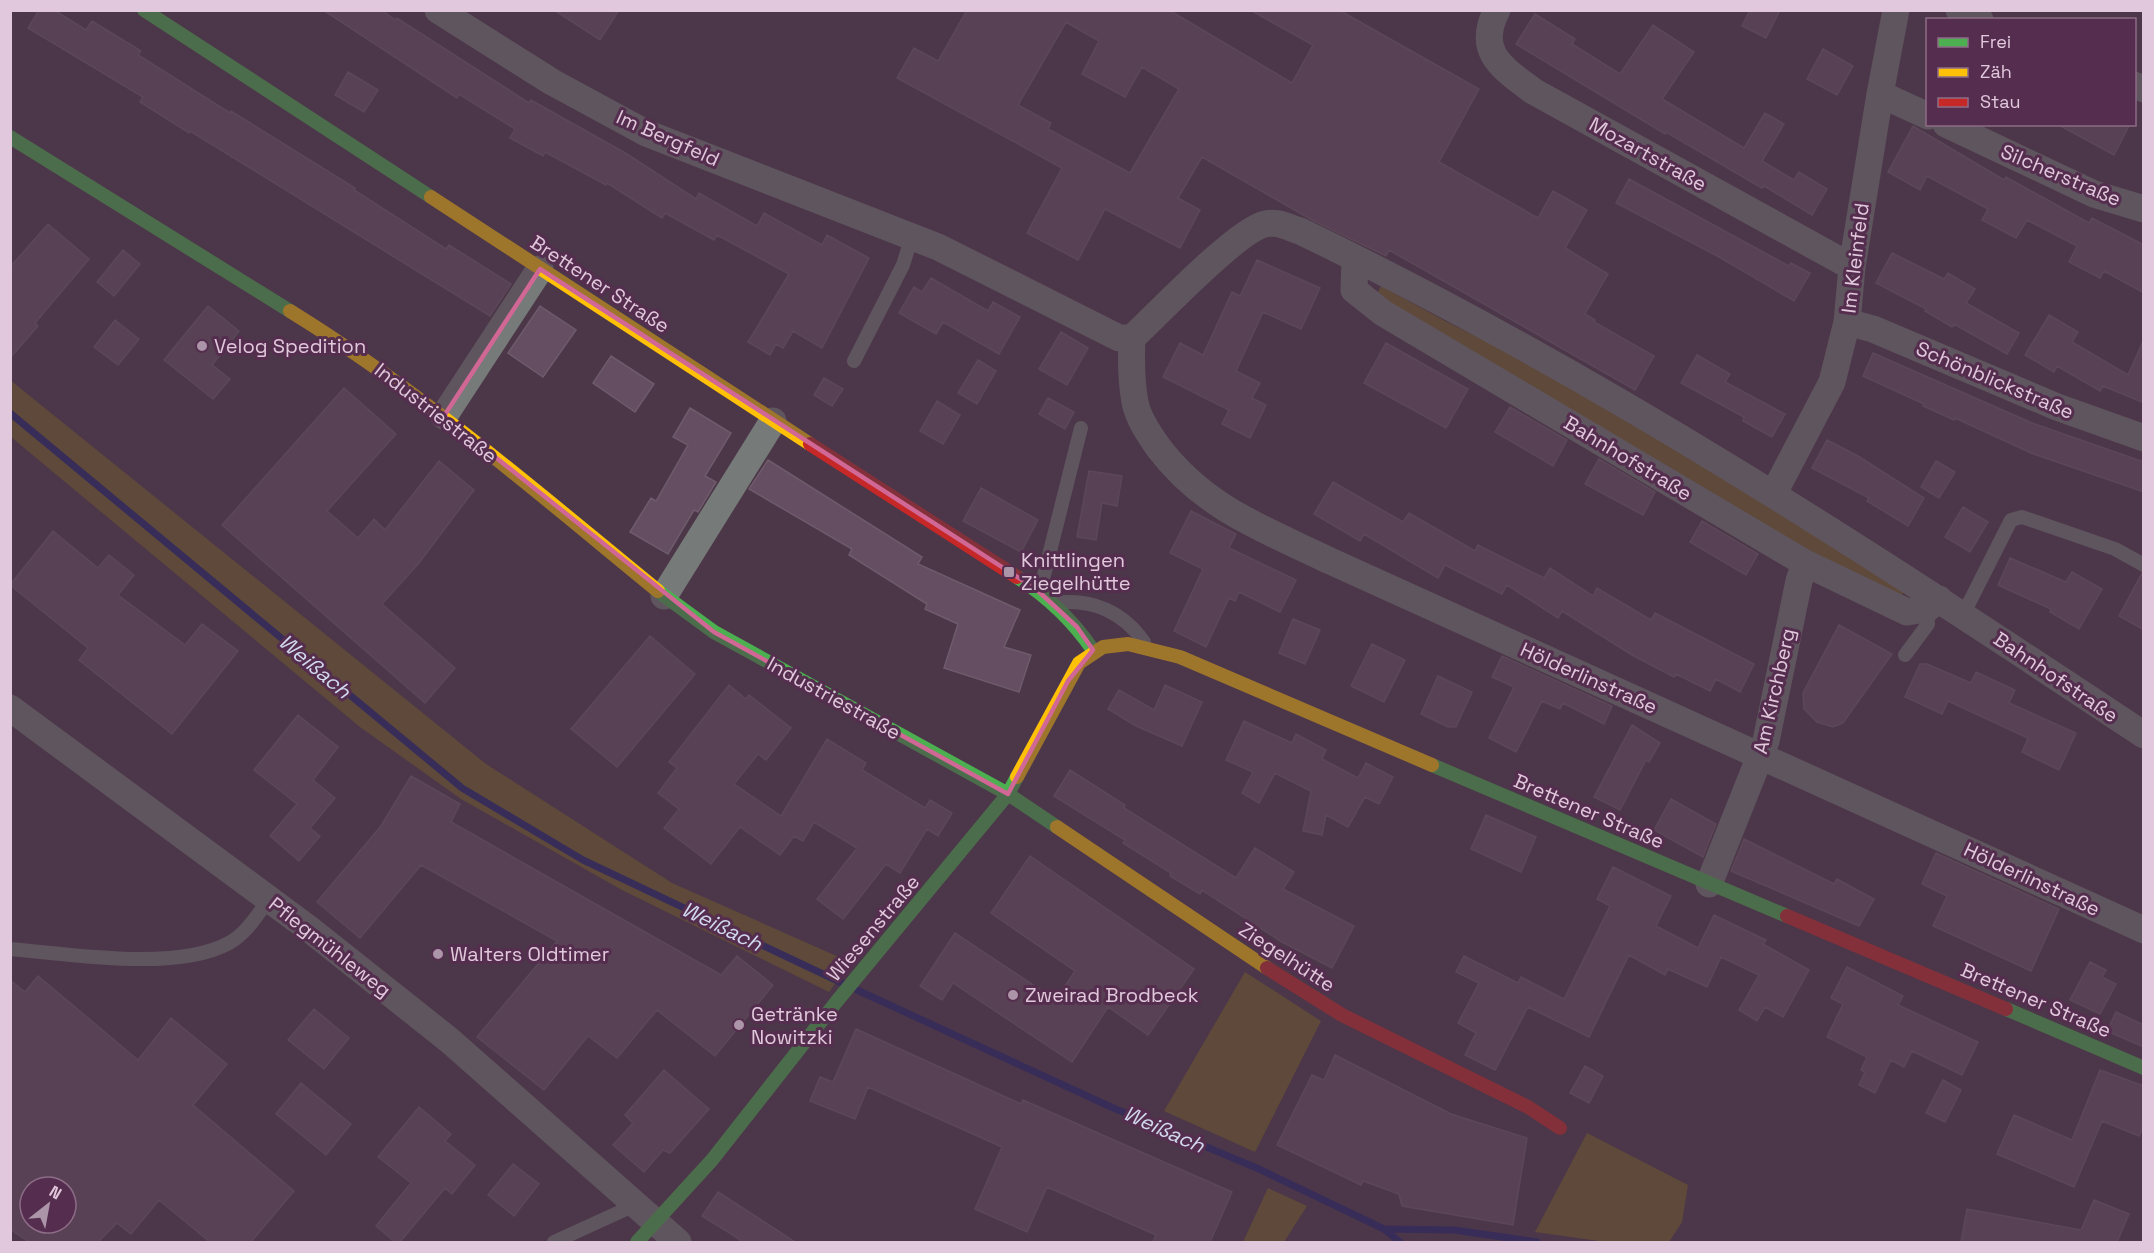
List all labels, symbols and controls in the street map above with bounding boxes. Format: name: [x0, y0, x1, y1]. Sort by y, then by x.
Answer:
legend: [1926, 18, 2136, 126]
text: Frei: [1980, 30, 2011, 53]
text: Zäh: [1980, 60, 2012, 83]
text: Stau: [1980, 90, 2020, 113]
street label: Im Bergfeld: [612, 104, 724, 172]
street label: Mozartstraße: [1585, 111, 1711, 197]
street label: Silcherstraße: [1997, 138, 2125, 212]
street label: Im Kleinfeld: [1835, 201, 1875, 315]
street label: Brettener Straße: [525, 229, 675, 339]
place label: Velog Spedition: [214, 333, 366, 359]
street label: Schönblickstraße: [1912, 335, 2078, 425]
marker: Velog Spedition: [195, 339, 209, 353]
street label: Industriestraße: [369, 357, 503, 469]
street label: Bahnhofstraße: [1559, 410, 1697, 506]
place label: Knittlingen Ziegelhütte: [1021, 547, 1131, 596]
marker: Knittlingen Ziegelhütte: [1002, 565, 1016, 579]
street label: Am Kirchberg: [1747, 626, 1801, 756]
street label: Bahnhofstraße: [1989, 626, 2123, 728]
water label: Weißach: [273, 628, 358, 705]
street label: Hölderlinstraße: [1516, 636, 1662, 720]
street label: Industriestraße: [763, 651, 905, 745]
street label: Brettener Straße: [1510, 768, 1668, 854]
street label: Hölderlinstraße: [1960, 836, 2104, 922]
street label: Wiesenstraße: [821, 869, 925, 987]
street label: Pflegmühleweg: [263, 891, 397, 1003]
water label: Weißach: [677, 895, 768, 957]
street label: Ziegelhütte: [1234, 916, 1340, 998]
place label: Walters Oldtimer: [450, 941, 609, 967]
marker: Walters Oldtimer: [431, 947, 445, 961]
street label: Brettener Straße: [1957, 957, 2115, 1043]
place label: Zweirad Brodbeck: [1025, 982, 1199, 1008]
marker: Zweirad Brodbeck: [1006, 988, 1020, 1002]
place label: Getränke Nowitzki: [751, 1001, 838, 1050]
marker: Getränke Nowitzki: [732, 1018, 746, 1032]
water label: Weißach: [1119, 1099, 1210, 1159]
north arrow: [18, 1175, 78, 1235]
text: N: [45, 1181, 65, 1204]

